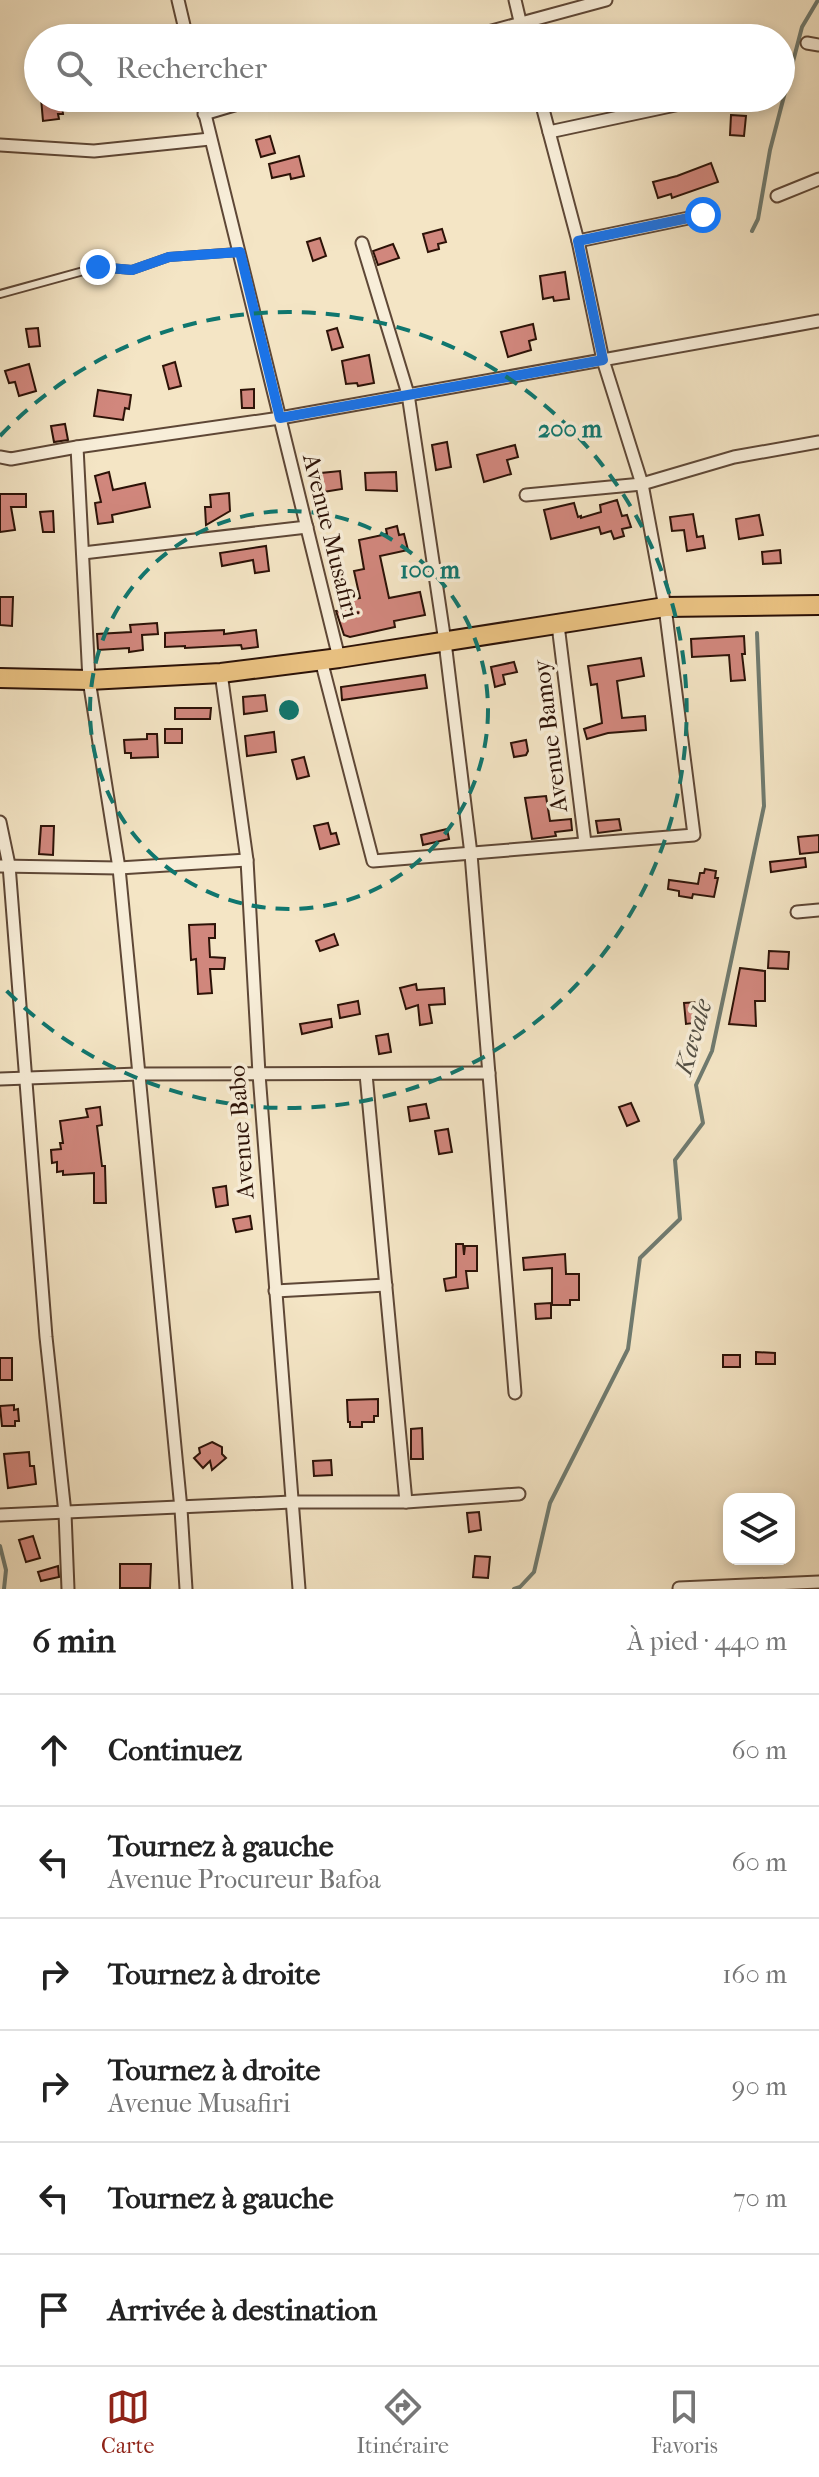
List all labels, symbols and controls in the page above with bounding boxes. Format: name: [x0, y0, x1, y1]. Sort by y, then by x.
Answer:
search box: [24, 24, 795, 112]
icon: search: [52, 46, 96, 90]
text: Rechercher: [116, 51, 267, 86]
route start: [685, 197, 721, 233]
route end: [80, 249, 116, 285]
text: 200 m: [538, 415, 603, 443]
street label: Avenue Musafiri: [297, 450, 365, 621]
text: 100 m: [400, 556, 461, 584]
street label: Avenue Bamoy: [527, 657, 573, 815]
centre of rings: [275, 696, 303, 724]
water label: Kavale: [667, 994, 719, 1080]
street label: Avenue Babo: [222, 1064, 260, 1201]
map controls: [723, 1493, 795, 1565]
button: layers: [723, 1493, 795, 1565]
text: 6 min: [32, 1621, 116, 1661]
text: À pied · 440 m: [627, 1626, 787, 1657]
icon: ahead: [32, 1728, 76, 1772]
text: Continuez: [108, 1733, 242, 1768]
text: 60 m: [731, 1735, 787, 1766]
text: Tournez à gauche: [108, 1829, 334, 1864]
icon: left: [32, 1840, 76, 1884]
text: 60 m: [731, 1847, 787, 1878]
text: Avenue Procureur Bafoa: [108, 1864, 381, 1895]
icon: right: [32, 1952, 76, 1996]
text: Tournez à droite: [108, 1957, 320, 1992]
text: 160 m: [722, 1959, 787, 1990]
text: Tournez à droite: [108, 2053, 320, 2088]
icon: right: [32, 2064, 76, 2108]
text: 90 m: [732, 2071, 787, 2102]
text: Avenue Musafiri: [108, 2088, 291, 2119]
icon: left: [32, 2176, 76, 2220]
text: Tournez à gauche: [108, 2181, 334, 2216]
text: 70 m: [733, 2183, 787, 2214]
icon: arrive: [32, 2288, 76, 2332]
text: Arrivée à destination: [108, 2293, 377, 2328]
tab: Carte: [101, 2385, 154, 2459]
tab: Itinéraire: [356, 2385, 449, 2459]
tab: Favoris: [651, 2385, 718, 2459]

